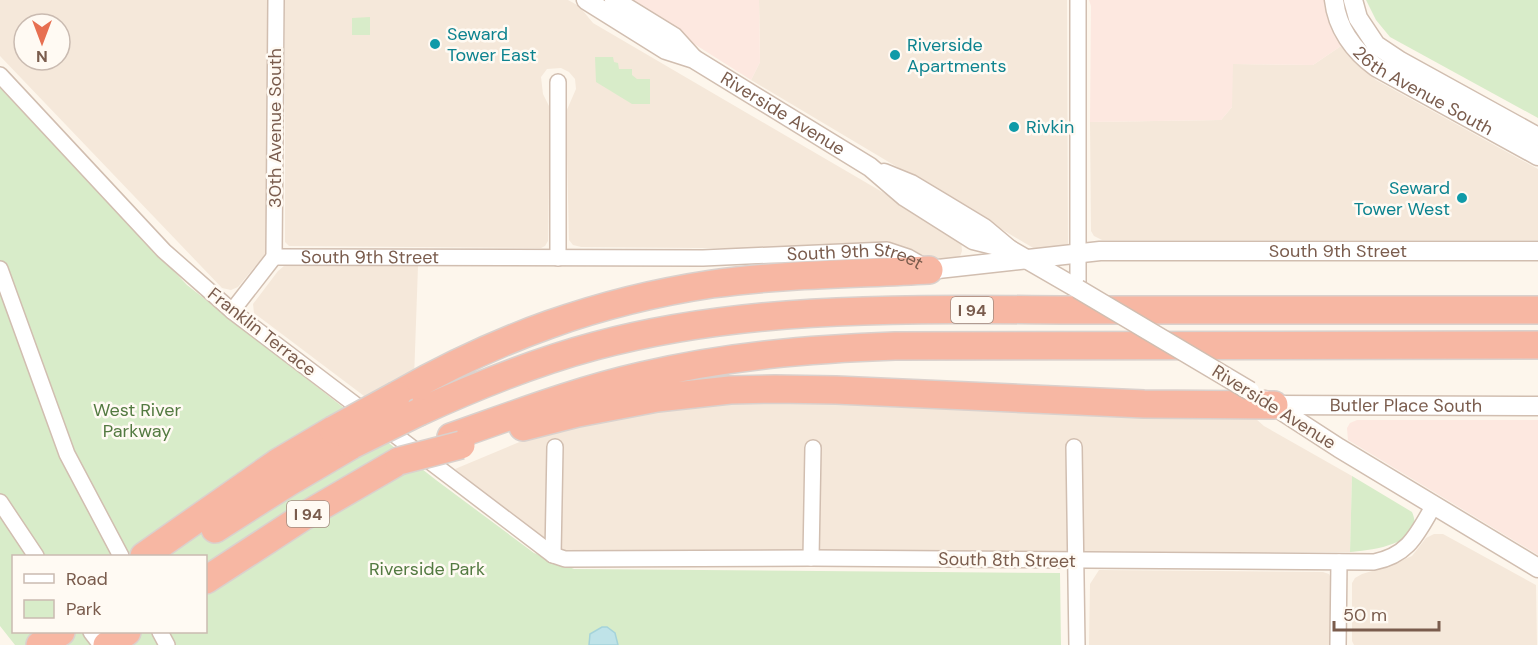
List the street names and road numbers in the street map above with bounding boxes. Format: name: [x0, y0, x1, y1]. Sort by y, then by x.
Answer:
street label: 26th Avenue South: [1347, 41, 1497, 141]
street label: 30th Avenue South: [263, 48, 287, 208]
street label: Riverside Avenue: [716, 66, 850, 161]
street label: South 9th Street: [786, 238, 928, 275]
street label: South 9th Street: [1269, 239, 1407, 263]
street label: South 9th Street: [301, 245, 439, 269]
street label: Franklin Terrace: [203, 282, 321, 382]
road number: I 94: [951, 297, 993, 323]
street label: Riverside Avenue: [1208, 359, 1340, 455]
street label: Butler Place South: [1330, 393, 1482, 418]
road number: I 94: [287, 501, 329, 527]
street label: South 8th Street: [938, 547, 1076, 573]

